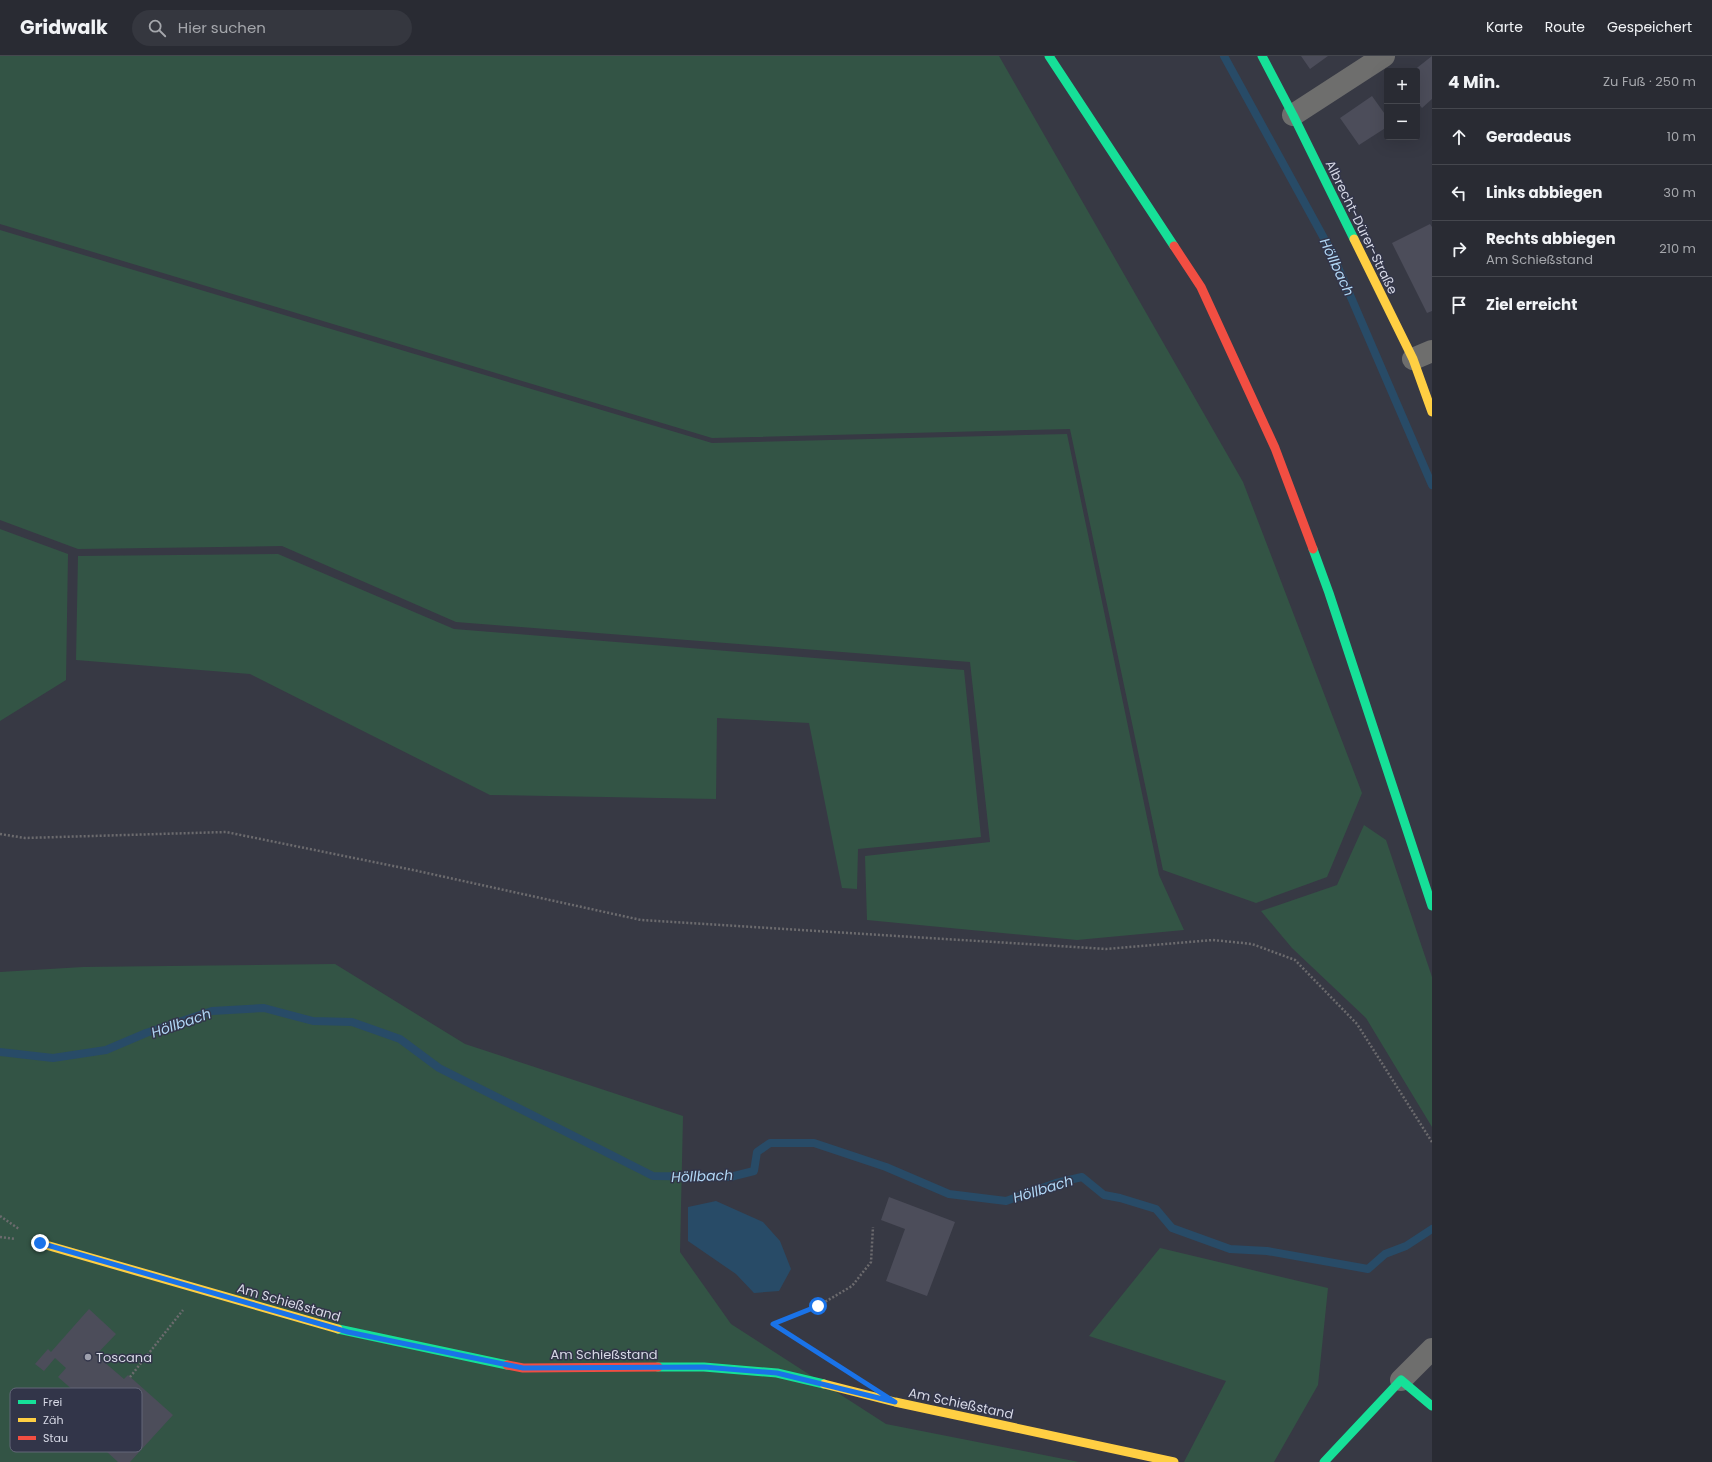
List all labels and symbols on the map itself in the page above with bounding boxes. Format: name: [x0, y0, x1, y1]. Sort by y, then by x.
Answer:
street label: Albrecht-Dürer-Straße: [1321, 157, 1402, 297]
water label: Höllbach: [1315, 235, 1359, 299]
water label: Höllbach: [148, 1003, 214, 1043]
water label: Höllbach: [671, 1165, 733, 1187]
water label: Höllbach: [1010, 1170, 1076, 1208]
route end: [31, 1234, 49, 1252]
street label: Am Schießstand: [235, 1279, 343, 1326]
route start: [809, 1297, 827, 1315]
street label: Am Schießstand: [551, 1345, 658, 1364]
place label: Toscana: [96, 1348, 152, 1367]
marker: Toscana: [83, 1352, 93, 1362]
street label: Am Schießstand: [907, 1383, 1015, 1424]
legend: [10, 1388, 142, 1452]
text: Frei: [43, 1394, 62, 1410]
text: Zäh: [43, 1412, 63, 1428]
text: Stau: [43, 1430, 68, 1446]

